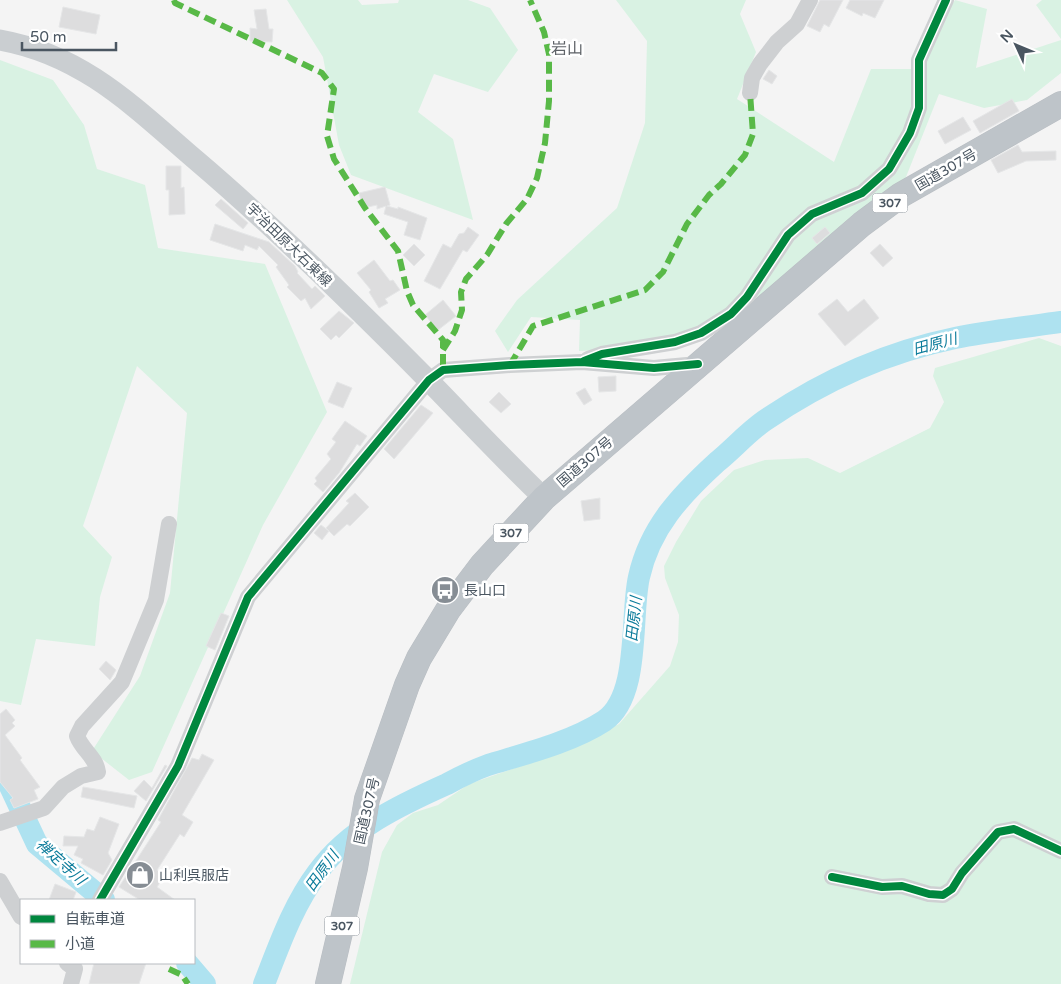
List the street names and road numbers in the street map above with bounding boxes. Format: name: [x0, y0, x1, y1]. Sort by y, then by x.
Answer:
street label: 国道307号: [912, 146, 980, 194]
road number: 307: [872, 194, 908, 212]
street label: 宇治田原大石東線: [243, 200, 335, 290]
street label: 国道307号: [554, 433, 616, 491]
road number: 307: [494, 524, 528, 542]
street label: 国道307号: [351, 776, 383, 846]
road number: 307: [324, 916, 360, 936]

